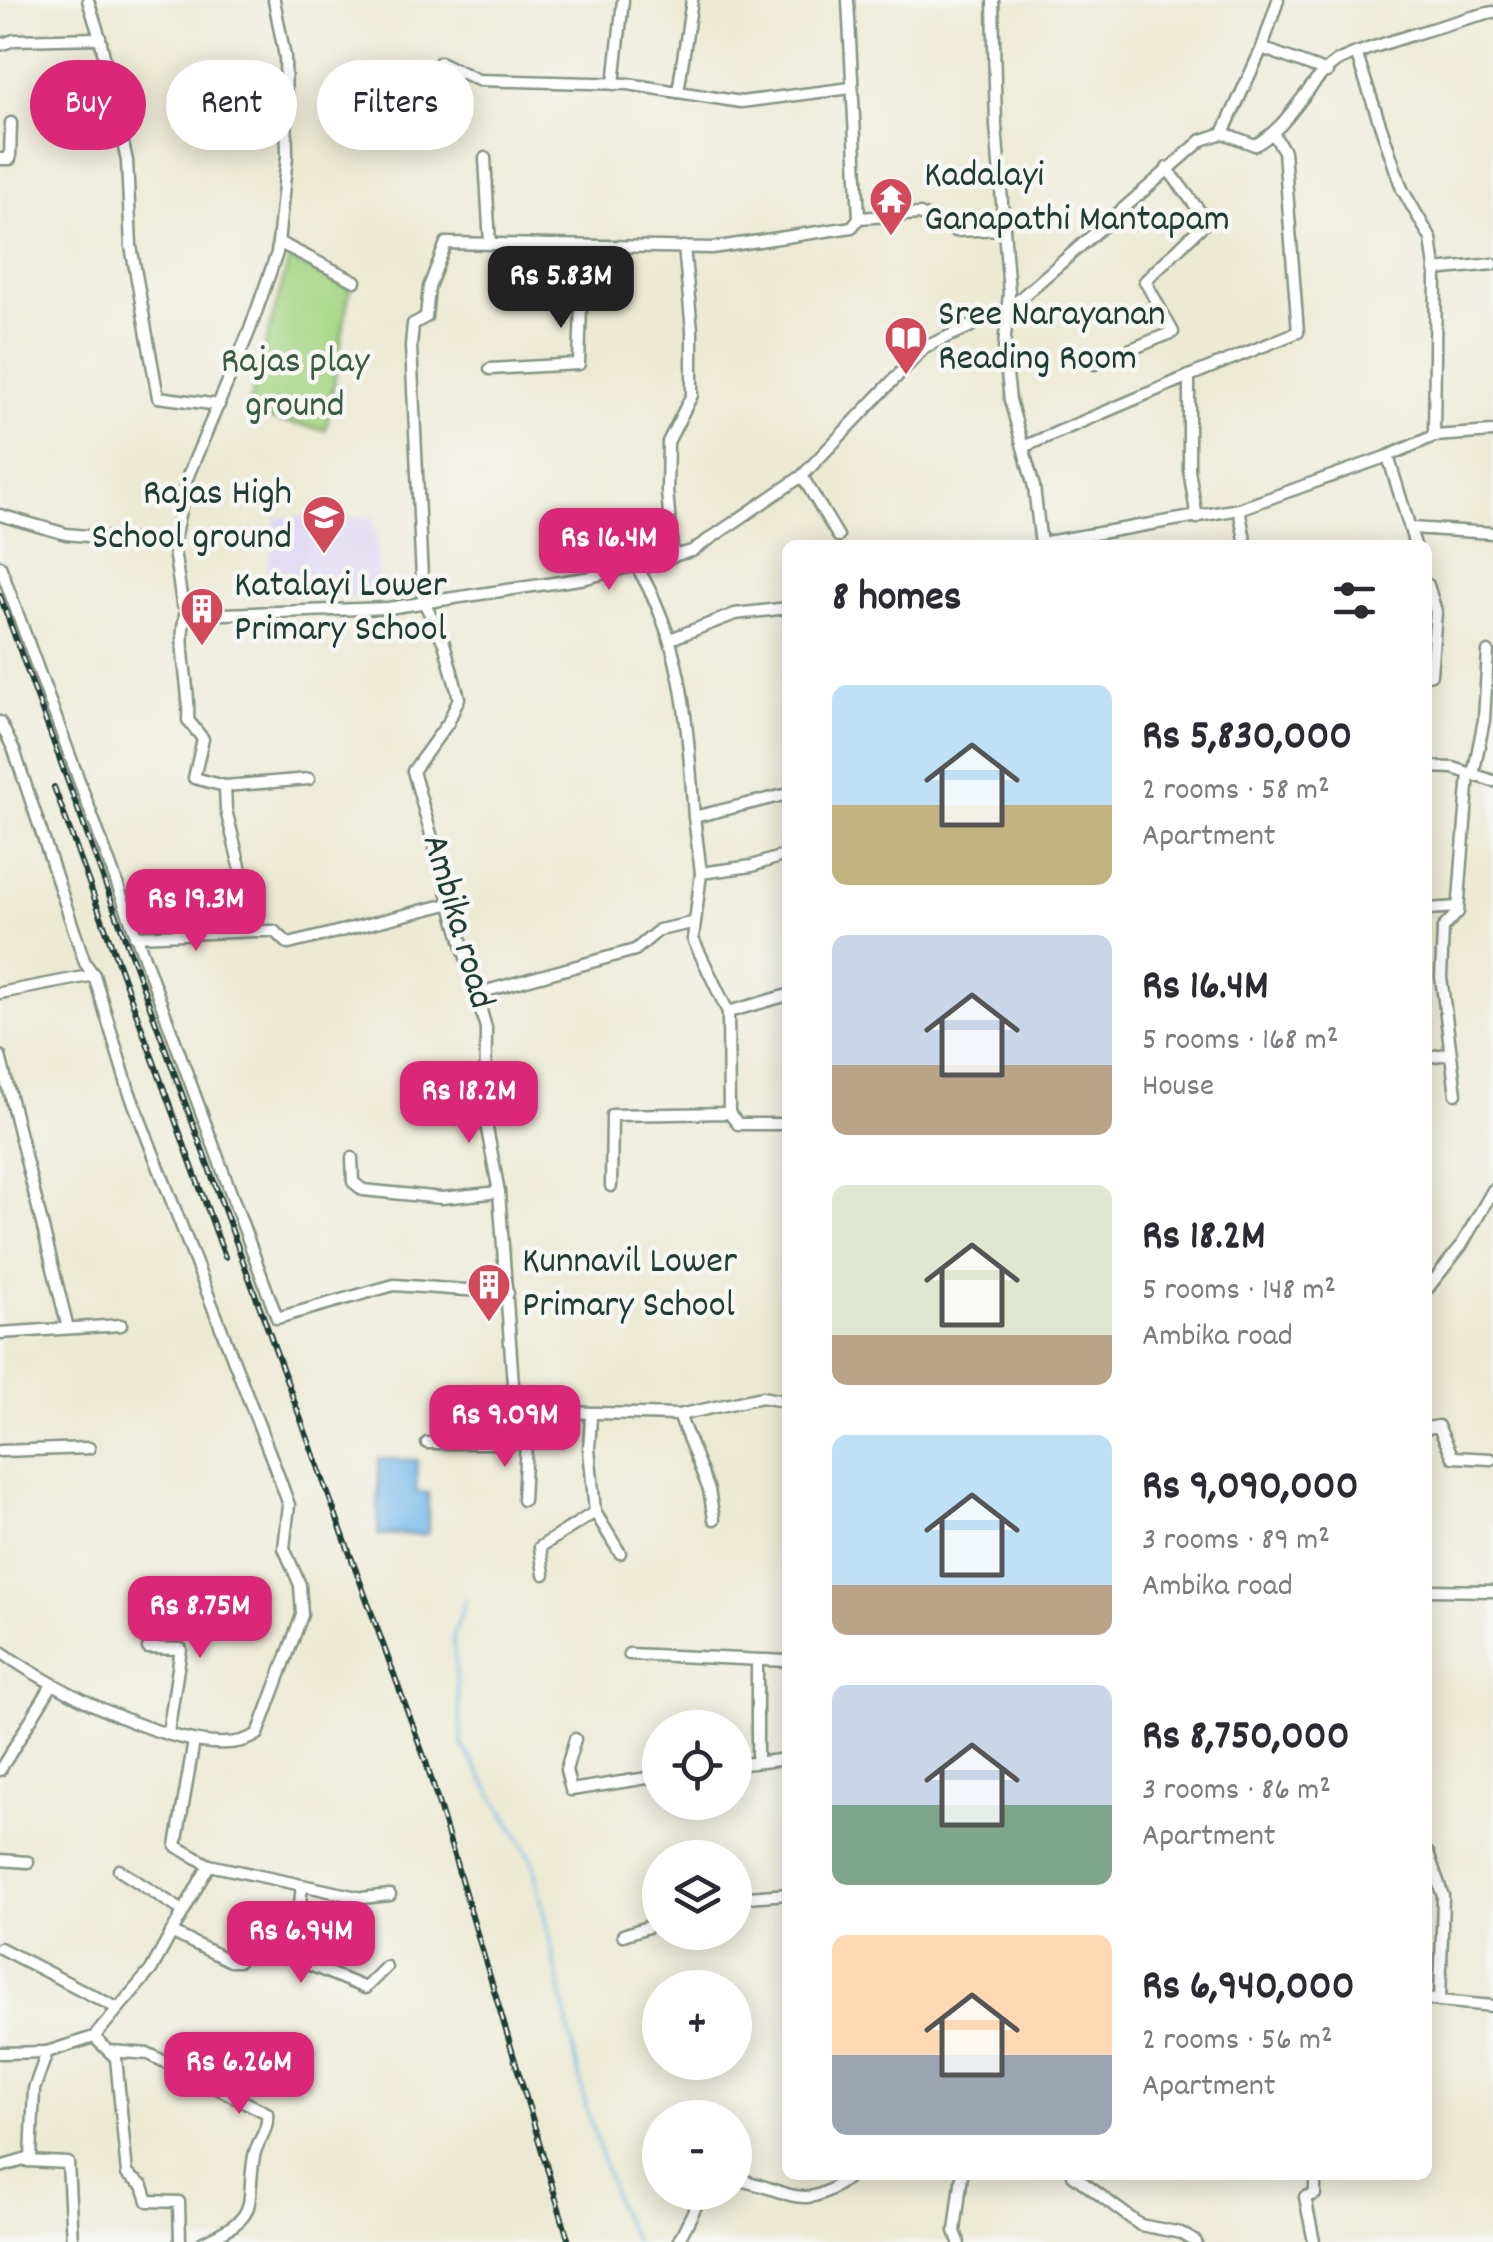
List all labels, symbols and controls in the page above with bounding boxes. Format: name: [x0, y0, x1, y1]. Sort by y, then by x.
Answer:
chip: Buy: [30, 60, 146, 150]
chip: Rent: [166, 60, 297, 150]
chip: Filters: [317, 60, 474, 150]
place label: Kadalayi Ganapathi Mantapam: [924, 150, 1230, 249]
temple icon: Kadalayi Ganapathi Mantapam: [868, 176, 914, 237]
pin: Rs 5.83M: [458, 246, 664, 331]
text: Rs 5.83M: [510, 255, 612, 301]
place label: Sree Narayanan Reading Room: [938, 289, 1166, 388]
library icon: Sree Narayanan Reading Room: [883, 315, 929, 376]
park label: Rajas play ground: [221, 336, 370, 435]
place label: Rajas High School ground: [92, 468, 292, 567]
school or university icon: Rajas High School ground: [301, 494, 347, 555]
pin: Rs 16.4M: [506, 508, 712, 593]
text: Rs 16.4M: [561, 517, 657, 563]
place label: Katalayi Lower Primary School: [234, 560, 447, 659]
text: 8 homes: [832, 570, 961, 630]
icon: filters: [1327, 573, 1382, 628]
building icon: Katalayi Lower Primary School: [179, 586, 225, 647]
text: Rs 5,830,000: [1142, 709, 1352, 769]
icon: home: [912, 725, 1032, 845]
text: 2 rooms · 58 m²: [1142, 769, 1330, 815]
text: Apartment: [1142, 815, 1276, 861]
street label: Ambika road: [405, 828, 507, 1016]
pin: Rs 19.3M: [93, 869, 299, 954]
text: Rs 19.3M: [148, 878, 244, 924]
text: Rs 16.4M: [1142, 959, 1269, 1019]
icon: home: [912, 975, 1032, 1095]
text: 5 rooms · 168 m²: [1142, 1019, 1338, 1065]
pin: Rs 18.2M: [366, 1061, 572, 1146]
text: House: [1142, 1065, 1214, 1111]
text: Rs 18.2M: [422, 1070, 516, 1116]
text: Rs 18.2M: [1142, 1209, 1266, 1269]
icon: home: [912, 1225, 1032, 1345]
place label: Kunnavil Lower Primary School: [522, 1236, 737, 1335]
building icon: Kunnavil Lower Primary School: [466, 1262, 512, 1323]
text: 5 rooms · 148 m²: [1142, 1269, 1336, 1315]
text: Ambika road: [1142, 1315, 1293, 1361]
pin: Rs 9.09M: [402, 1385, 608, 1470]
text: Rs 9.09M: [451, 1394, 559, 1440]
text: Rs 9,090,000: [1142, 1459, 1359, 1519]
icon: home: [912, 1475, 1032, 1595]
text: 3 rooms · 89 m²: [1142, 1519, 1330, 1565]
text: Ambika road: [1142, 1565, 1293, 1611]
pin: Rs 8.75M: [97, 1576, 303, 1661]
text: Rs 8.75M: [150, 1585, 250, 1631]
text: Rs 8,750,000: [1142, 1709, 1350, 1769]
map controls: [642, 1710, 752, 2210]
button: locate: [642, 1710, 752, 1820]
icon: home: [912, 1725, 1032, 1845]
text: 3 rooms · 86 m²: [1142, 1769, 1331, 1815]
text: Apartment: [1142, 1815, 1276, 1861]
button: layers: [642, 1840, 752, 1950]
pin: Rs 6.94M: [198, 1901, 404, 1986]
text: Rs 6.94M: [249, 1910, 353, 1956]
text: Rs 6,940,000: [1142, 1959, 1355, 2019]
button: +: [642, 1970, 752, 2080]
icon: home: [912, 1975, 1032, 2095]
text: 2 rooms · 56 m²: [1142, 2019, 1333, 2065]
pin: Rs 6.26M: [136, 2032, 342, 2117]
text: Rs 6.26M: [186, 2041, 292, 2087]
text: Apartment: [1142, 2065, 1276, 2111]
button: −: [642, 2100, 752, 2210]

